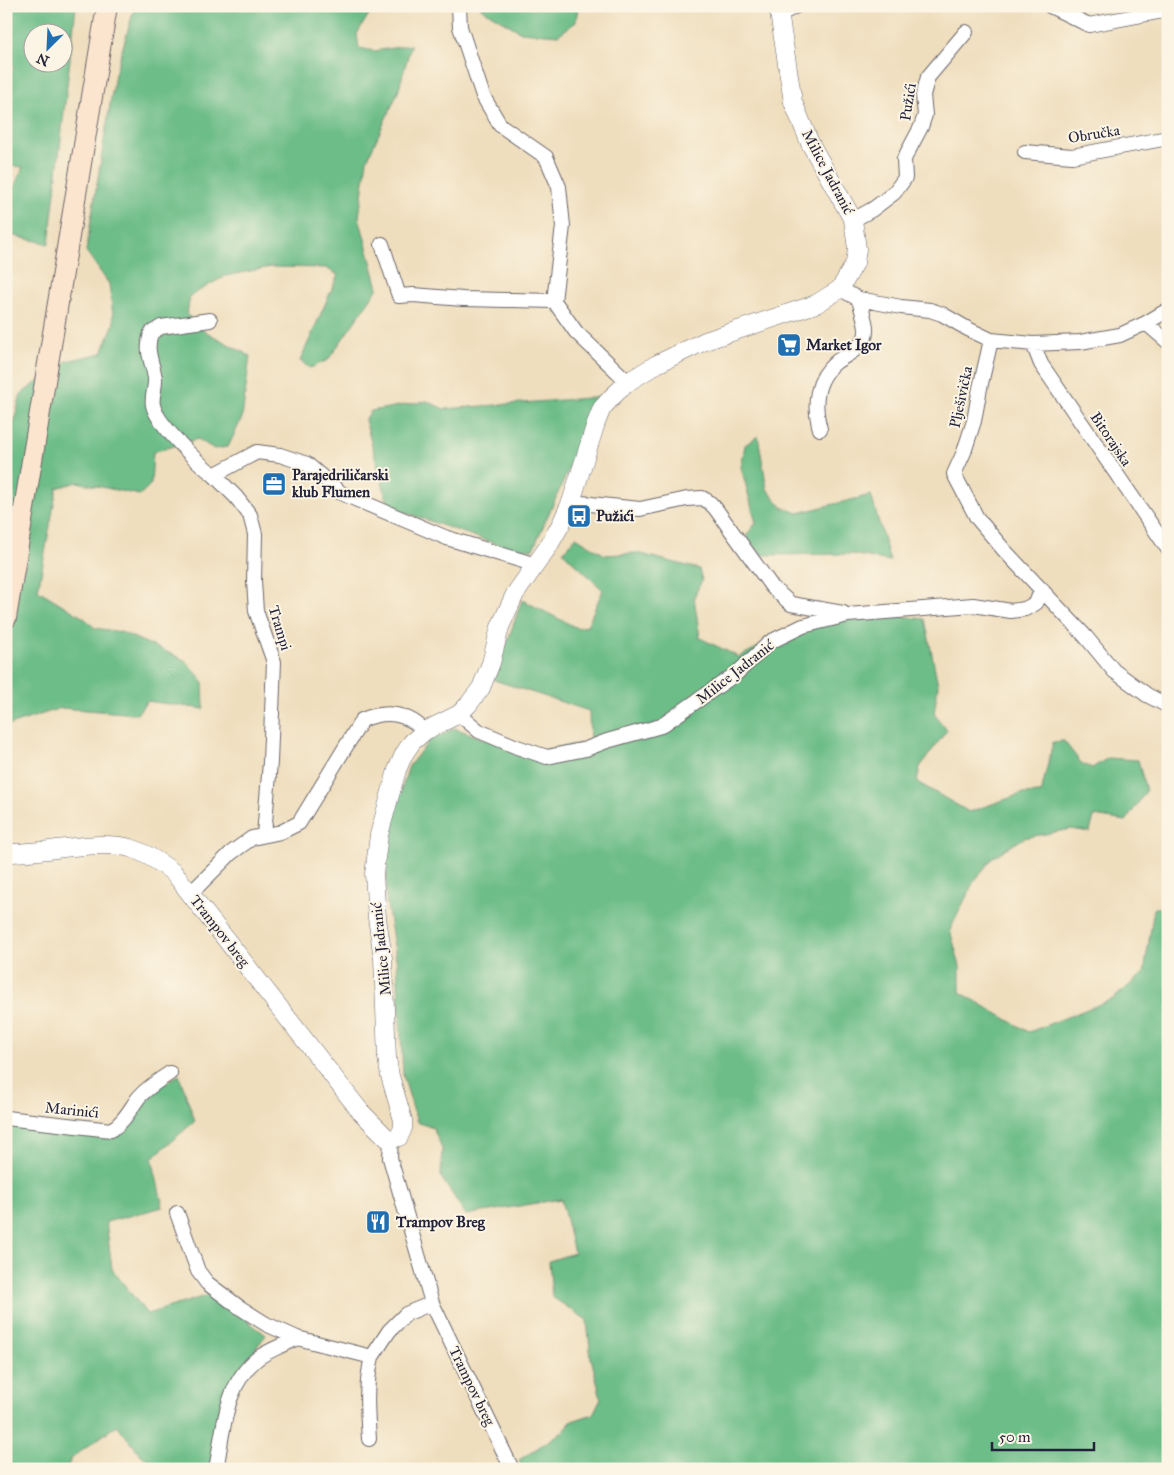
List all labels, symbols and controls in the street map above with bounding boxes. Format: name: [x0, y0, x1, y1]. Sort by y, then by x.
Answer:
north arrow: [22, 22, 72, 72]
text: N: [34, 49, 52, 70]
street label: Pužići: [896, 82, 920, 122]
street label: Obručka: [1067, 121, 1122, 147]
street label: Milice Jadranić: [797, 126, 858, 219]
supermarket icon: Market Igor: [776, 332, 802, 358]
place label: Market Igor: [806, 336, 882, 355]
street label: Plješivička: [946, 364, 976, 430]
street label: Bitorajska: [1086, 409, 1136, 470]
place label: Parajedriličarski klub Flumen: [292, 466, 390, 501]
office icon: Parajedriličarski klub Flumen: [261, 471, 287, 497]
bus stop icon: Pužići: [566, 503, 592, 529]
place label: Pužići: [596, 507, 635, 525]
street label: Trampi: [265, 603, 295, 653]
street label: Milice Jadranić: [693, 636, 779, 709]
street label: Trampov breg: [186, 892, 254, 971]
street label: Milice Jadranić: [367, 901, 396, 996]
street label: Marinići: [44, 1098, 100, 1122]
restaurant icon: Trampov Breg: [365, 1209, 391, 1235]
place label: Trampov Breg: [395, 1213, 486, 1232]
street label: Trampov breg: [445, 1343, 499, 1430]
scale bar: [992, 1420, 1094, 1452]
text: 50 m: [999, 1428, 1031, 1446]

